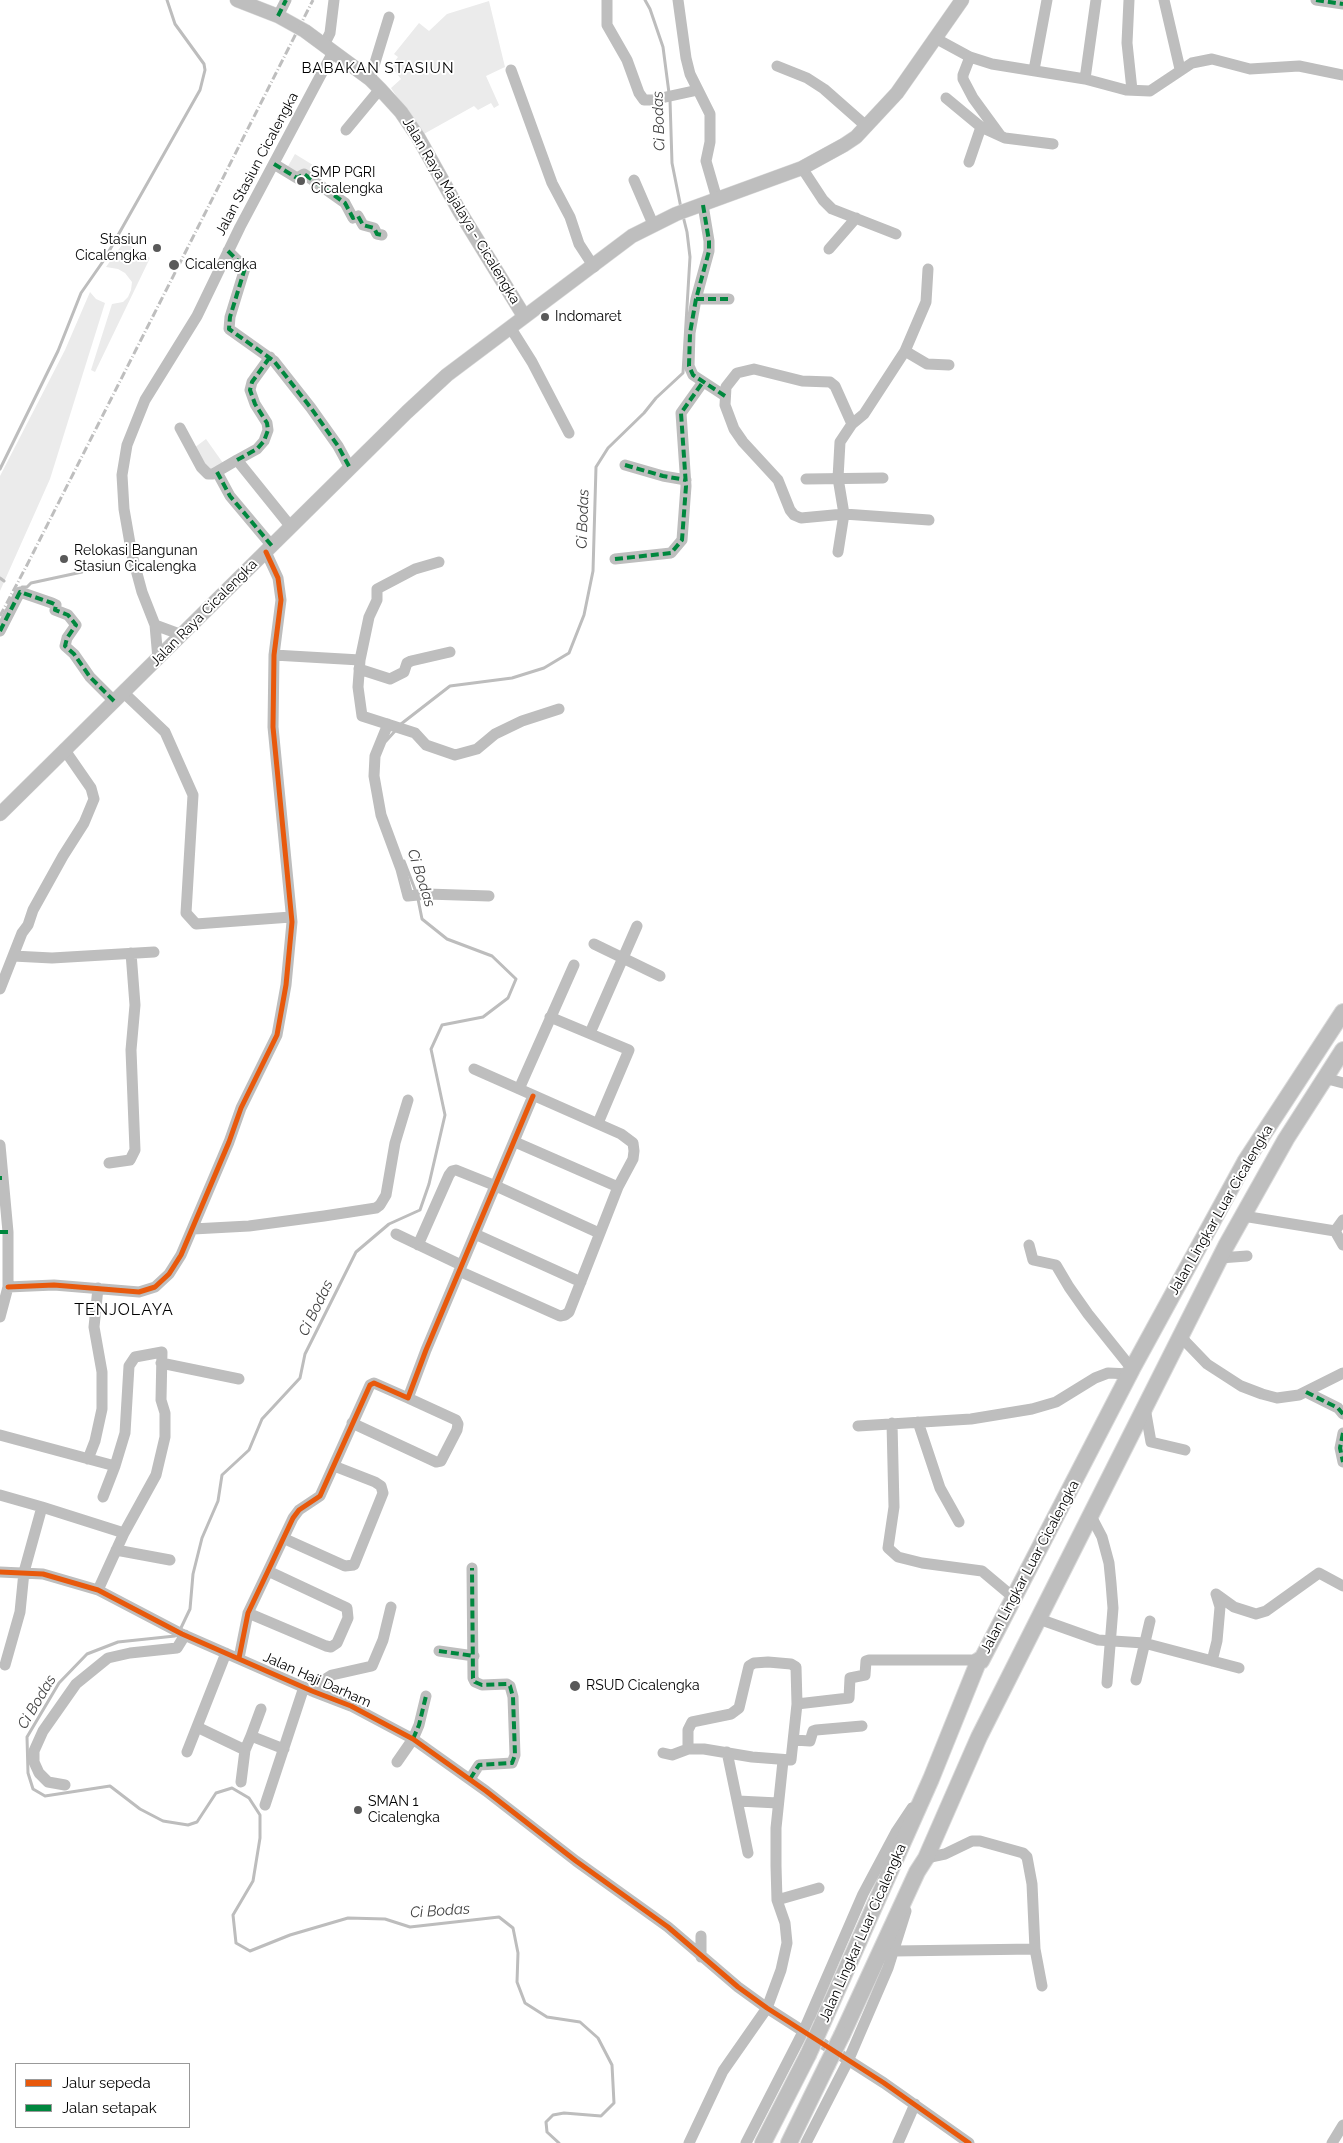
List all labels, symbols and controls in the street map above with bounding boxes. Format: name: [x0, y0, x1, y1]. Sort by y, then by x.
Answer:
district label: BABAKAN STASIUN: [300, 59, 456, 77]
street label: Jalan Stasiun Cicalengka: [212, 90, 302, 238]
water label: Ci Bodas: [649, 91, 669, 151]
street label: Jalan Raya Majalaya - Cicalengka: [399, 115, 523, 307]
place label: SMP PGRI Cicalengka: [311, 165, 383, 198]
marker: SMP PGRI Cicalengka: [295, 175, 307, 187]
place label: Stasiun Cicalengka: [75, 232, 147, 264]
marker: Stasiun Cicalengka: [151, 242, 163, 254]
place label: Cicalengka: [185, 257, 257, 273]
marker: Cicalengka: [167, 258, 181, 272]
place label: Indomaret: [555, 309, 622, 325]
marker: Indomaret: [539, 311, 551, 323]
water label: Ci Bodas: [573, 489, 593, 549]
place label: Relokasi Bangunan Stasiun Cicalengka: [74, 543, 198, 576]
marker: Relokasi Bangunan Stasiun Cicalengka: [58, 553, 70, 565]
street label: Jalan Raya Cicalengka: [147, 556, 261, 670]
water label: Ci Bodas: [403, 847, 439, 909]
street label: Jalan Lingkar Luar Cicalengka: [1165, 1122, 1277, 1298]
water label: Ci Bodas: [295, 1277, 337, 1339]
district label: TENJOLAYA: [73, 1300, 175, 1320]
street label: Jalan Lingkar Luar Cicalengka: [977, 1478, 1083, 1656]
street label: Jalan Haji Darham: [260, 1649, 374, 1711]
water label: Ci Bodas: [14, 1672, 60, 1732]
place label: RSUD Cicalengka: [586, 1678, 700, 1694]
marker: RSUD Cicalengka: [568, 1679, 582, 1693]
place label: SMAN 1 Cicalengka: [368, 1794, 440, 1826]
marker: SMAN 1 Cicalengka: [352, 1804, 364, 1816]
street label: Jalan Lingkar Luar Cicalengka: [816, 1841, 910, 2025]
water label: Ci Bodas: [409, 1900, 471, 1922]
legend: [15, 2063, 190, 2128]
text: Jalur sepeda: [62, 2074, 151, 2092]
text: Jalan setapak: [62, 2099, 157, 2117]

